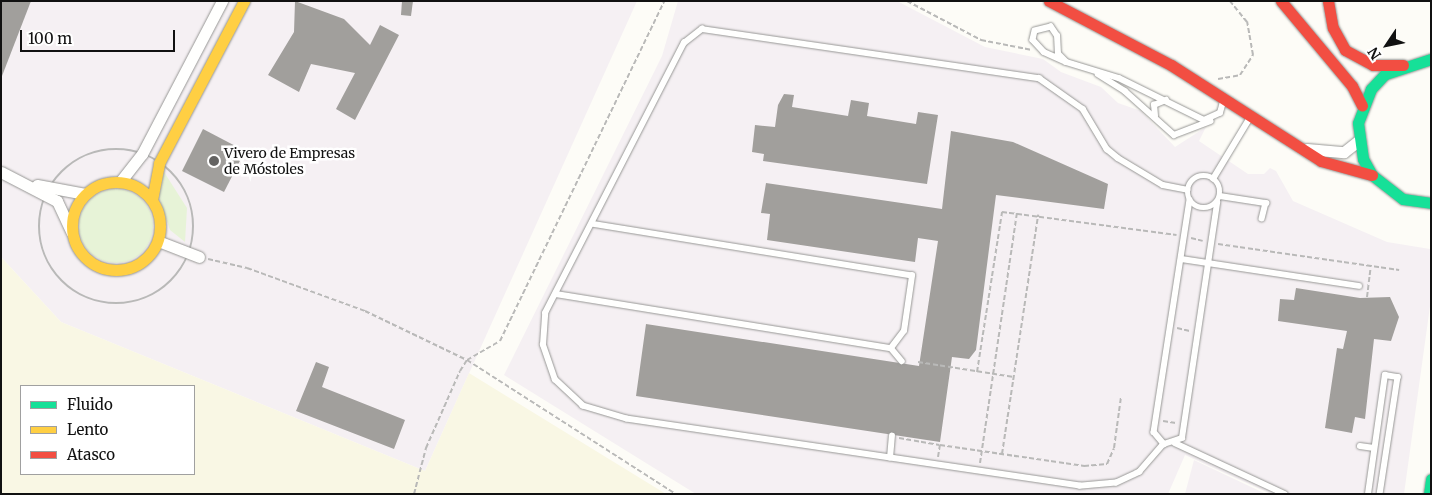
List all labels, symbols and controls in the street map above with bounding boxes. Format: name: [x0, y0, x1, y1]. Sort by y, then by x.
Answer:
scale bar: [22, 20, 178, 52]
north arrow: [1362, 20, 1412, 70]
text: 100 m: [28, 29, 72, 48]
text: N: [1364, 44, 1385, 63]
place label: Vivero de Empresas de Móstoles: [224, 145, 355, 178]
marker: Vivero de Empresas de Móstoles: [208, 155, 220, 167]
legend: [20, 385, 195, 475]
text: Fluido: [67, 395, 113, 414]
text: Lento: [67, 420, 108, 439]
text: Atasco: [67, 445, 115, 464]

